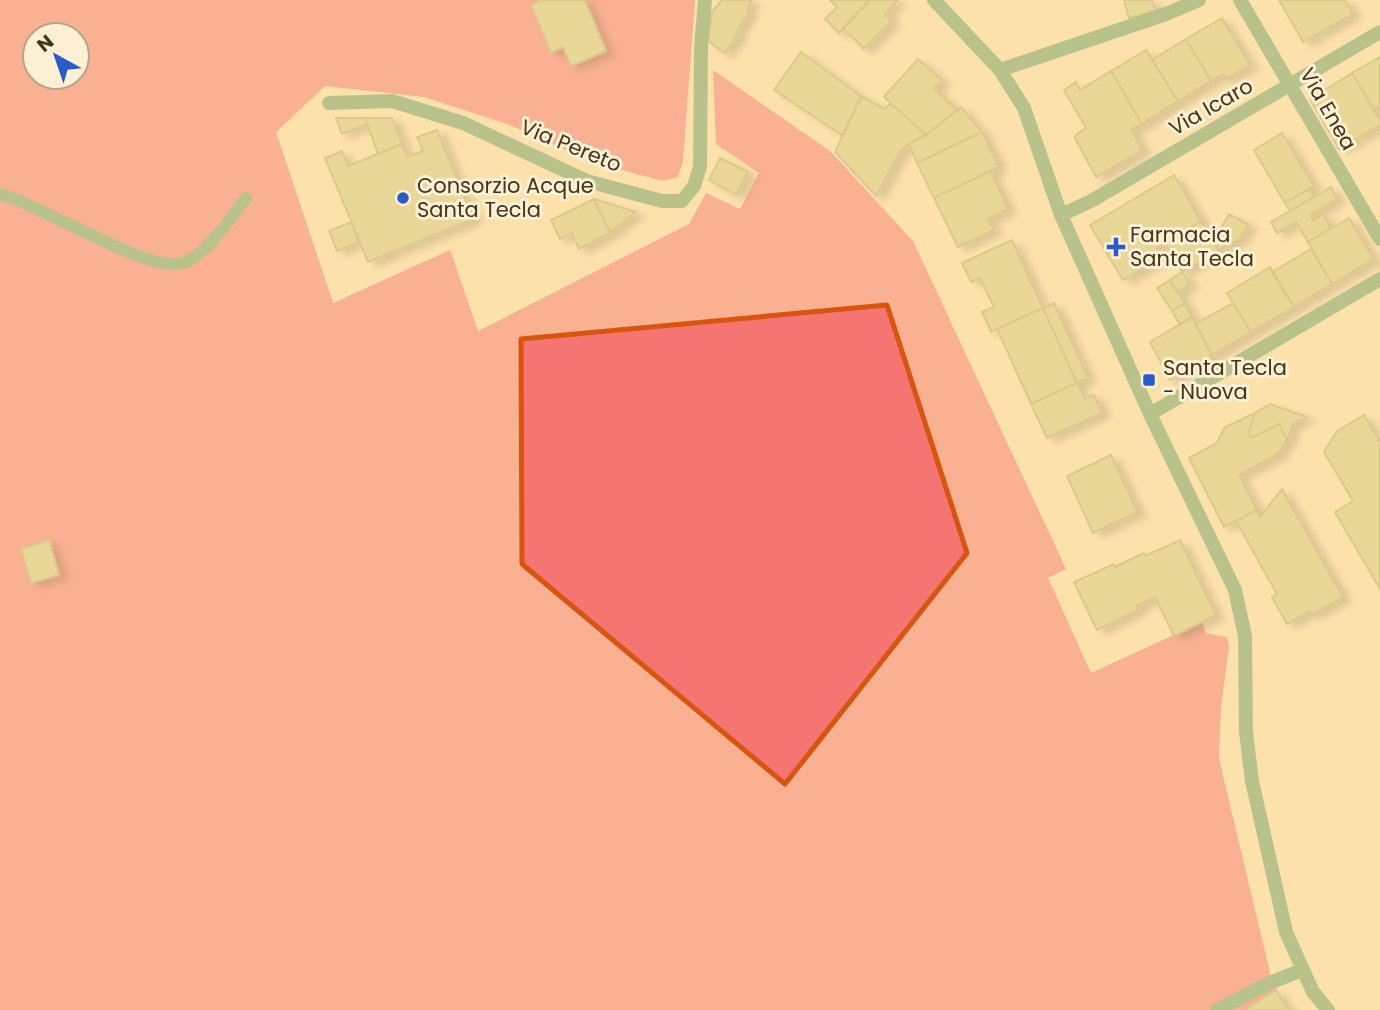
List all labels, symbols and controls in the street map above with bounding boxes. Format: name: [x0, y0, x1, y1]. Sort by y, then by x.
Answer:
north arrow: [21, 21, 91, 91]
text: N: [31, 28, 60, 58]
street label: Via Enea: [1293, 62, 1364, 155]
street label: Via Icaro: [1163, 71, 1258, 142]
street label: Via Pereto: [516, 112, 626, 179]
place label: Consorzio Acque Santa Tecla: [417, 171, 594, 224]
marker: Consorzio Acque Santa Tecla: [395, 190, 411, 206]
place label: Farmacia Santa Tecla: [1130, 220, 1254, 273]
marker: Farmacia Santa Tecla: [1108, 239, 1124, 255]
place label: Santa Tecla - Nuova: [1163, 353, 1287, 406]
marker: Santa Tecla - Nuova: [1141, 372, 1157, 388]

